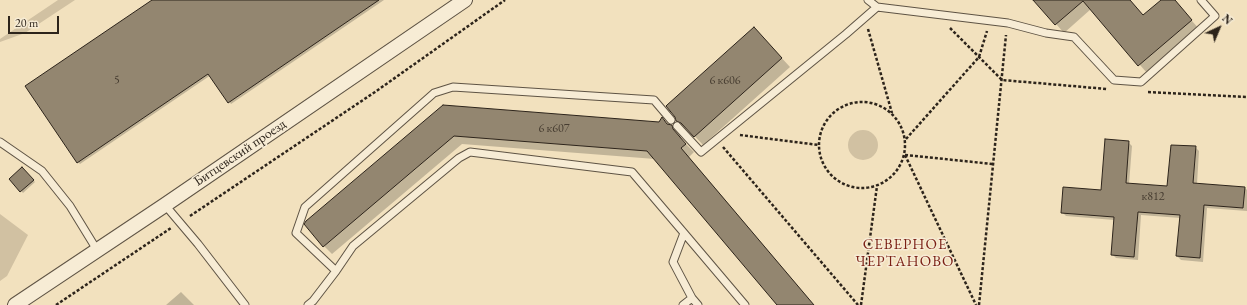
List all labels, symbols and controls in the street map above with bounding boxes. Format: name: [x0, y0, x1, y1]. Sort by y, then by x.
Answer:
scale bar: [10, 8, 61, 34]
north arrow: [1199, 8, 1239, 48]
text: N: [1219, 11, 1235, 27]
text: 20 m: [15, 15, 38, 31]
house number: 5: [114, 73, 120, 87]
house number: 6 к606: [709, 74, 741, 88]
street label: Битцевский проезд: [191, 116, 289, 190]
house number: 6 к607: [538, 122, 570, 136]
house number: к812: [1141, 190, 1165, 204]
district label: СЕВЕРНОЕ ЧЕРТАНОВО: [856, 236, 954, 271]

